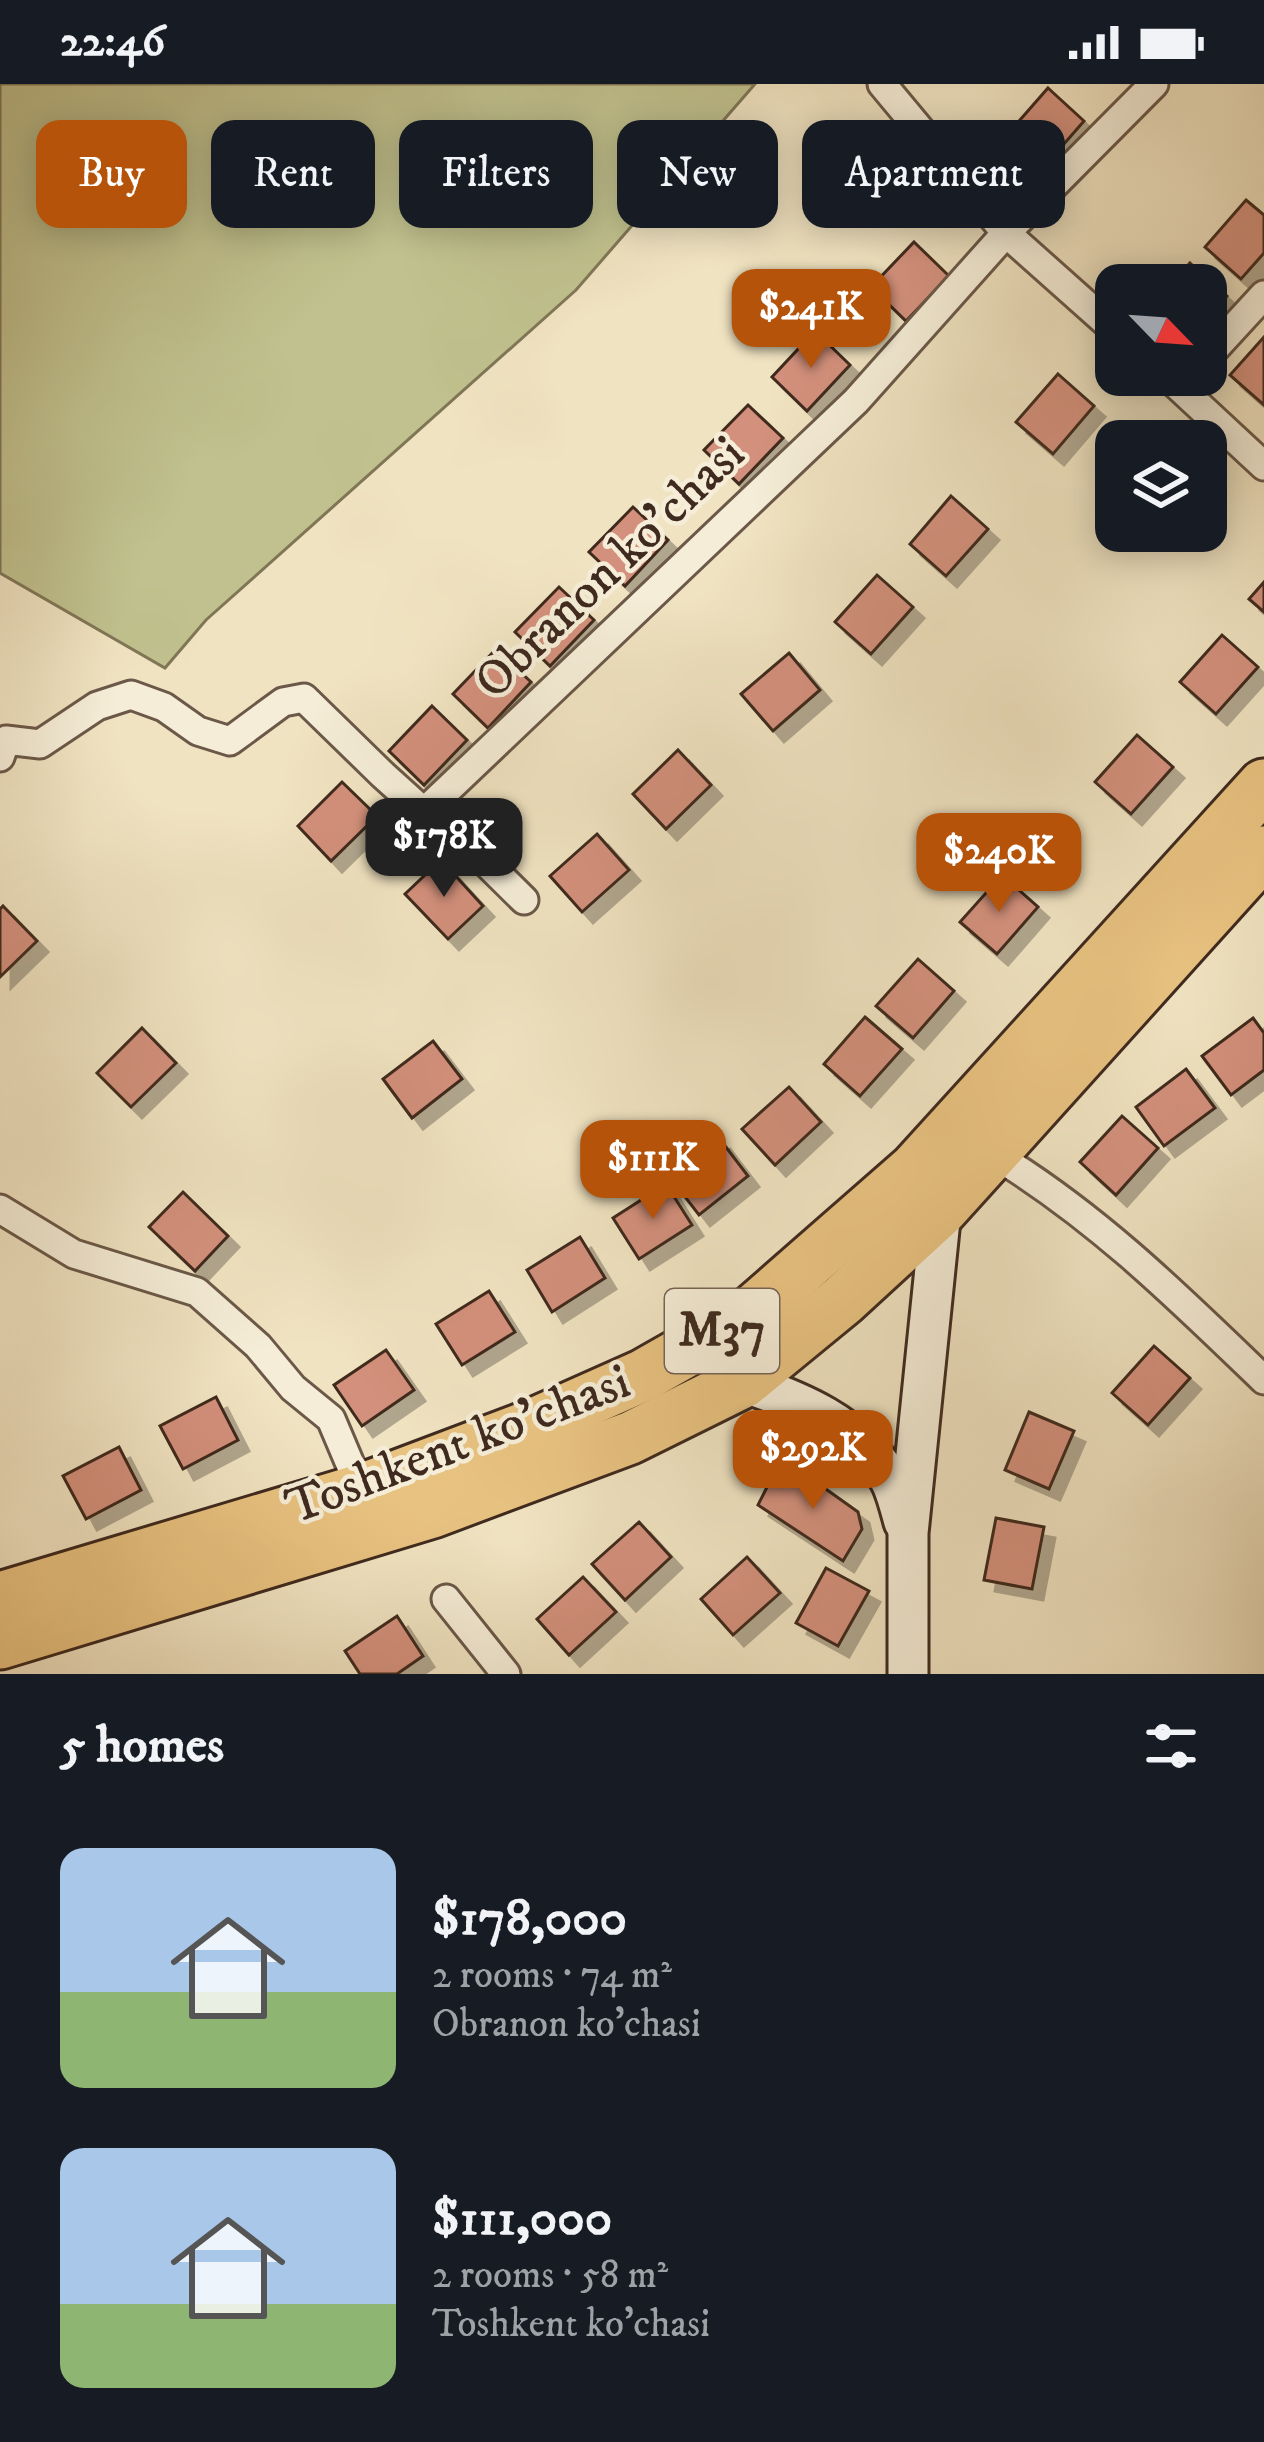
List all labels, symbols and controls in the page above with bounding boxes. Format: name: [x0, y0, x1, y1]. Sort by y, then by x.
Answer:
text: 22:46: [60, 14, 165, 70]
chip: Buy: [36, 120, 187, 228]
chip: Rent: [211, 120, 375, 228]
chip: Filters: [399, 120, 593, 228]
chip: New: [617, 120, 778, 228]
chip: Apartment: [802, 120, 1065, 228]
north arrow: [1095, 264, 1227, 396]
map controls: [1095, 264, 1227, 552]
pin: $241K: [727, 269, 895, 371]
text: $241K: [759, 283, 863, 332]
button: layers: [1095, 420, 1227, 552]
street label: Obranon ko'chasi: [461, 423, 759, 713]
pin: $178K: [360, 798, 528, 900]
text: $178K: [392, 812, 496, 861]
pin: $240K: [915, 813, 1083, 915]
text: $240K: [943, 827, 1055, 876]
pin: $111K: [569, 1120, 737, 1222]
text: $111K: [607, 1134, 699, 1183]
road number: M37: [665, 1289, 779, 1373]
street label: Toshkent ko'chasi: [277, 1350, 639, 1540]
pin: $292K: [729, 1410, 897, 1512]
text: $292K: [760, 1424, 866, 1473]
icon: filters: [1138, 1713, 1204, 1779]
text: 5 homes: [60, 1714, 224, 1778]
text: $178,000: [432, 1887, 627, 1951]
icon: home: [156, 1896, 300, 2040]
text: 2 rooms · 74 m²: [432, 1951, 672, 2000]
text: Obranon ko'chasi: [432, 2000, 701, 2049]
text: $111,000: [432, 2187, 612, 2251]
icon: home: [156, 2196, 300, 2340]
text: 2 rooms · 58 m²: [432, 2251, 668, 2300]
text: Toshkent ko'chasi: [432, 2300, 710, 2349]

